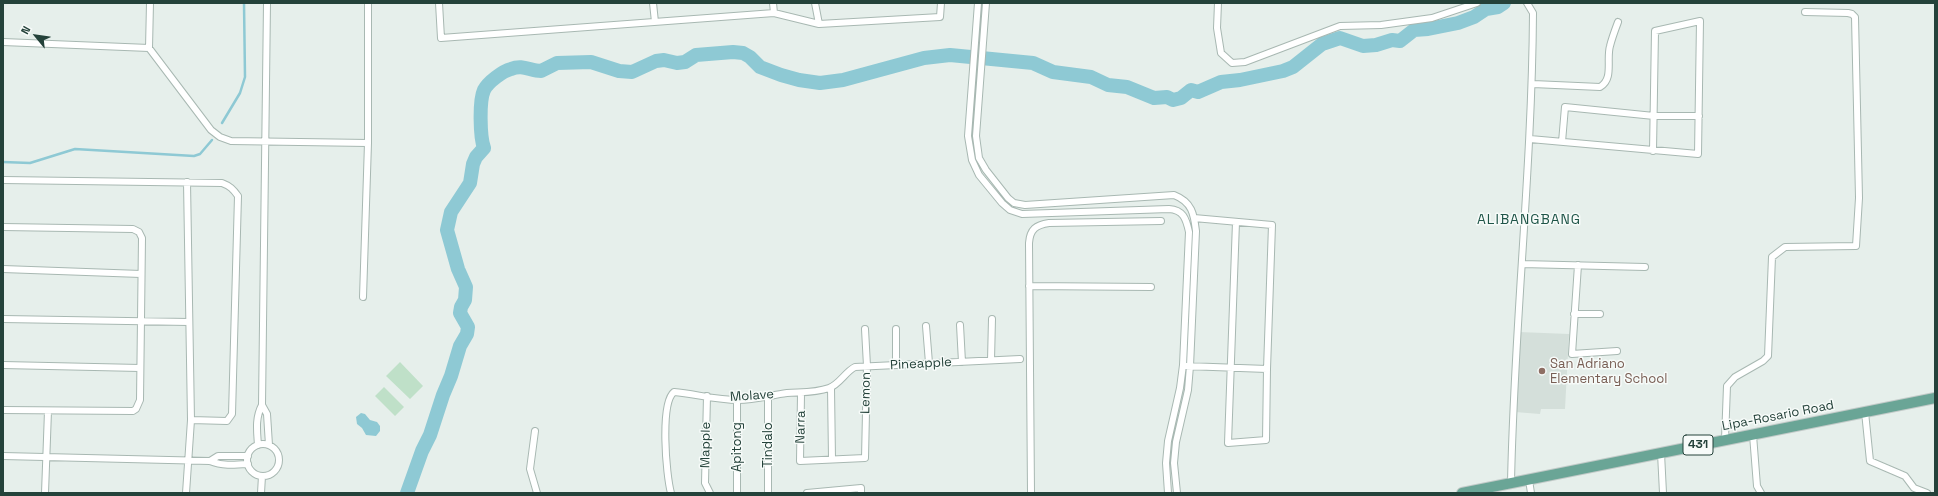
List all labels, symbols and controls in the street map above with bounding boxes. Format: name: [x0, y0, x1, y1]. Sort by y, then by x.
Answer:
north arrow: [16, 16, 56, 56]
text: N: [18, 24, 33, 37]
district label: ALIBANGBANG: [1477, 212, 1581, 228]
street label: Pineapple: [890, 355, 952, 373]
place label: San Adriano Elementary School: [1550, 356, 1667, 387]
marker: San Adriano Elementary School: [1537, 366, 1547, 376]
street label: Lemon: [858, 372, 874, 414]
street label: Molave: [729, 387, 775, 405]
street label: Lipa-Rosario Road: [1721, 397, 1835, 435]
street label: Narra: [793, 410, 809, 444]
street label: Mapple: [698, 422, 714, 468]
street label: Apitong: [729, 422, 745, 472]
street label: Tindalo: [760, 422, 776, 468]
road number: 431: [1683, 435, 1713, 455]

